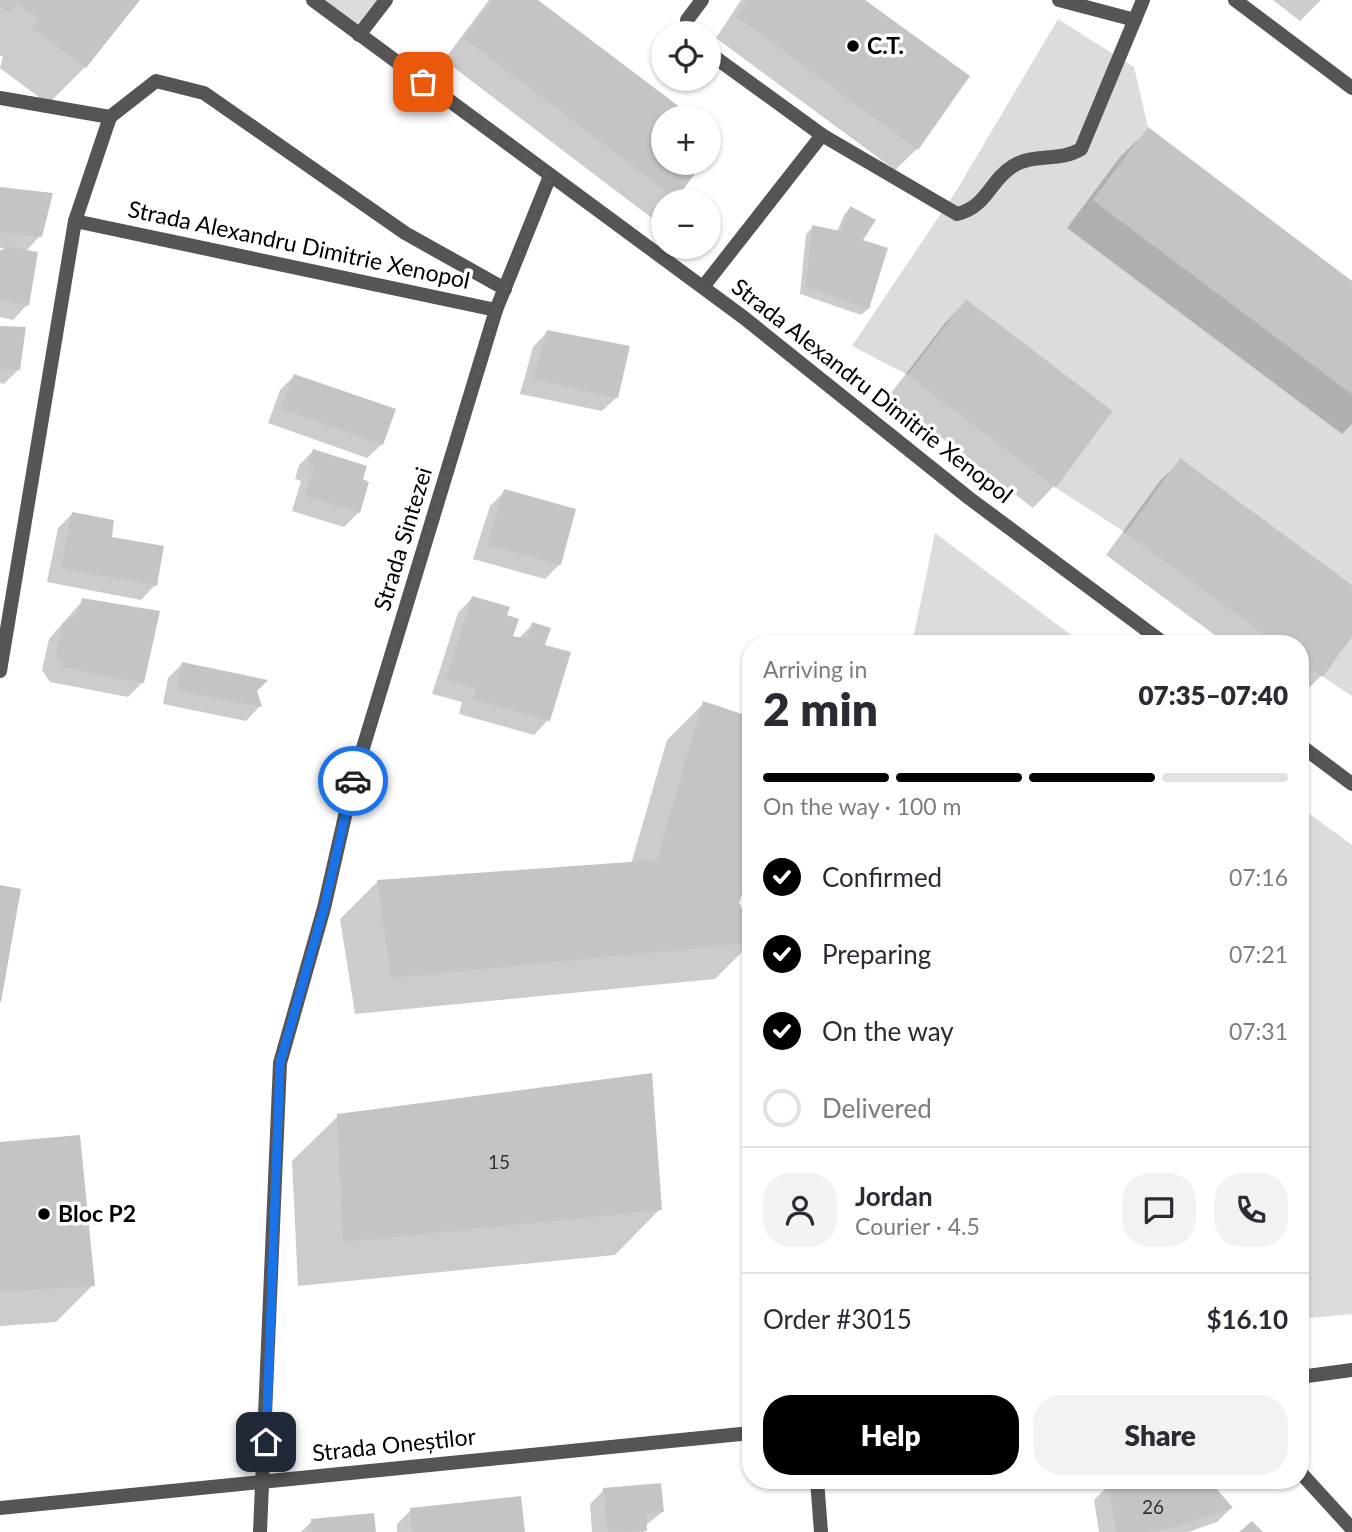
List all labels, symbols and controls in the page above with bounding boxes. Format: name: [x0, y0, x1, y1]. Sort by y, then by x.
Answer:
map controls: [651, 21, 721, 259]
button: locate: [651, 21, 721, 91]
place label: C.T.: [867, 31, 904, 59]
marker: C.T.: [845, 38, 861, 54]
pin: [393, 52, 453, 112]
icon: bag: [404, 63, 442, 101]
button: +: [651, 105, 721, 175]
button: −: [651, 189, 721, 259]
street label: Strada Alexandru Dimitrie Xenopol: [126, 194, 473, 294]
street label: Strada Alexandru Dimitrie Xenopol: [727, 272, 1019, 509]
street label: Strada Sintezei: [367, 463, 437, 614]
text: Arriving in: [763, 655, 867, 683]
text: 07:35–07:40: [1138, 679, 1288, 711]
text: 2 min: [763, 681, 878, 736]
courier: [318, 746, 388, 816]
icon: car: [334, 762, 372, 800]
text: On the way · 100 m: [763, 792, 962, 820]
icon: check: [763, 858, 801, 896]
text: Confirmed: [822, 861, 942, 893]
text: 07:16: [1229, 863, 1288, 891]
icon: check: [763, 935, 801, 973]
text: Preparing: [822, 938, 931, 970]
text: 07:21: [1229, 940, 1288, 968]
icon: check: [763, 1012, 801, 1050]
text: On the way: [822, 1015, 954, 1047]
text: 07:31: [1229, 1017, 1288, 1045]
text: Delivered: [822, 1092, 932, 1124]
house number: 15: [488, 1150, 510, 1173]
button: person: [763, 1173, 837, 1247]
button: chat: [1122, 1173, 1196, 1247]
button: phone: [1214, 1173, 1288, 1247]
text: Jordan: [855, 1180, 933, 1212]
place label: Bloc P2: [58, 1199, 136, 1227]
marker: Bloc P2: [36, 1206, 52, 1222]
text: Courier · 4.5: [855, 1212, 980, 1240]
text: Order #3015: [763, 1303, 912, 1335]
text: $16.10: [1206, 1303, 1288, 1335]
button: Help: [763, 1395, 1019, 1475]
button: Share: [1033, 1395, 1288, 1475]
pin: [236, 1412, 296, 1472]
street label: Strada Oneștilor: [311, 1421, 478, 1467]
icon: home: [247, 1423, 285, 1461]
house number: 26: [1142, 1495, 1164, 1518]

